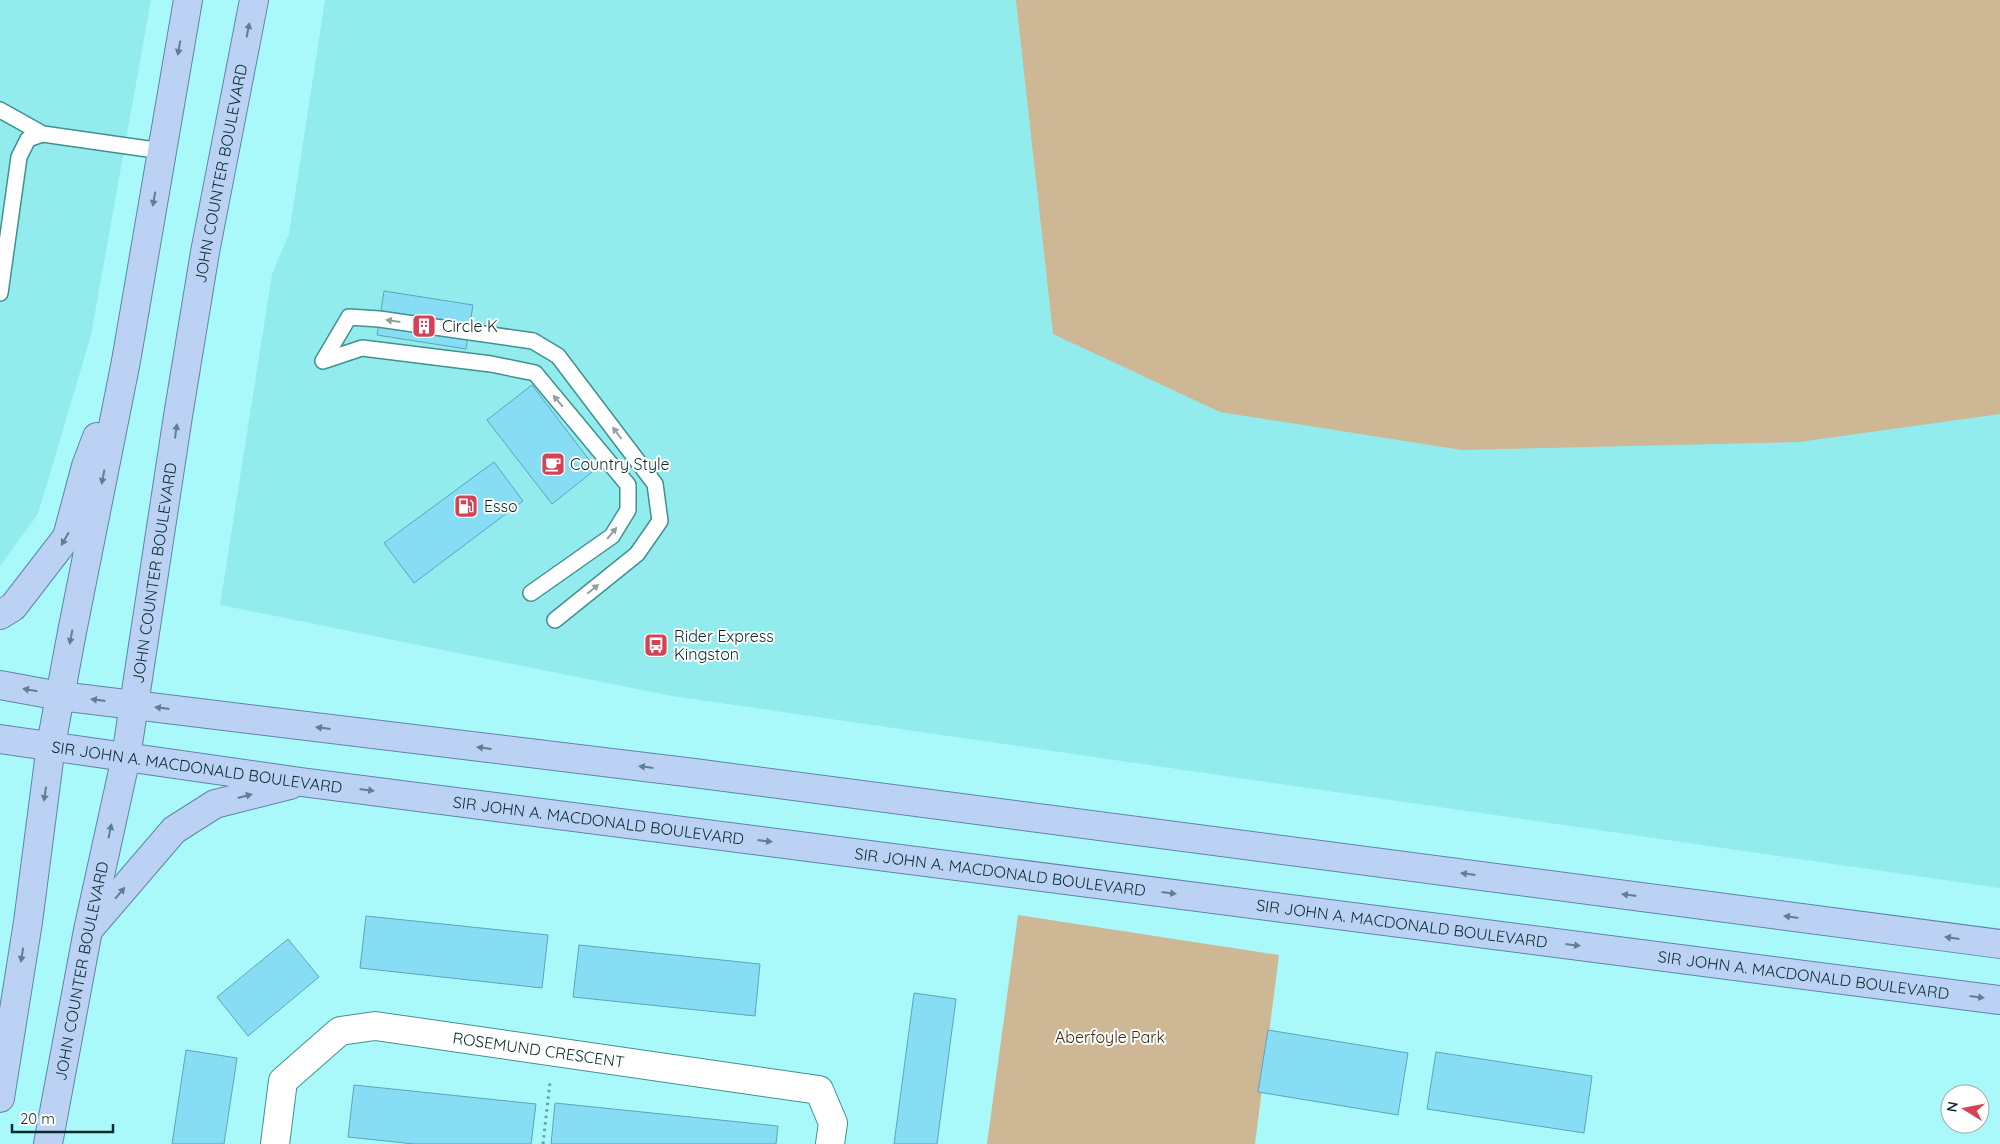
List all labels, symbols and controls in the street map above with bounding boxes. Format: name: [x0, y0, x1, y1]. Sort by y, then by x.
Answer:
one-way arrow: [244, 23, 252, 38]
one-way arrow: [175, 40, 183, 56]
street label: JOHN COUNTER BOULEVARD: [190, 62, 251, 285]
one-way arrow: [149, 191, 157, 207]
building icon: Circle K: [411, 313, 437, 339]
place label: Circle K: [442, 316, 498, 336]
one-way arrow: [384, 317, 400, 325]
one-way arrow: [553, 394, 564, 407]
one-way arrow: [172, 423, 180, 439]
one-way arrow: [611, 427, 622, 440]
cafe icon: Country Style: [540, 451, 566, 477]
place label: Country Style: [570, 454, 670, 474]
street label: JOHN COUNTER BOULEVARD: [127, 461, 181, 685]
one-way arrow: [98, 470, 106, 486]
fuel station icon: Esso: [453, 493, 479, 519]
place label: Esso: [484, 496, 518, 516]
one-way arrow: [606, 527, 617, 539]
one-way arrow: [60, 532, 69, 545]
one-way arrow: [586, 583, 599, 594]
place label: Rider Express Kingston: [674, 626, 774, 664]
one-way arrow: [67, 629, 75, 644]
bus stop icon: Rider Express Kingston: [643, 632, 669, 658]
one-way arrow: [22, 686, 38, 694]
one-way arrow: [89, 696, 105, 704]
one-way arrow: [153, 704, 169, 712]
one-way arrow: [315, 724, 331, 732]
street label: SIR JOHN A. MACDONALD BOULEVARD: [50, 736, 344, 797]
one-way arrow: [476, 744, 492, 752]
one-way arrow: [637, 763, 653, 771]
one-way arrow: [40, 786, 48, 802]
one-way arrow: [359, 786, 375, 794]
one-way arrow: [238, 792, 253, 800]
street label: SIR JOHN A. MACDONALD BOULEVARD: [452, 792, 745, 849]
one-way arrow: [107, 823, 115, 839]
one-way arrow: [757, 837, 773, 845]
street label: SIR JOHN A. MACDONALD BOULEVARD: [853, 843, 1147, 900]
street label: JOHN COUNTER BOULEVARD: [50, 860, 113, 1082]
one-way arrow: [1460, 870, 1476, 878]
one-way arrow: [115, 887, 126, 900]
one-way arrow: [1161, 889, 1177, 897]
one-way arrow: [1621, 891, 1637, 899]
street label: SIR JOHN A. MACDONALD BOULEVARD: [1255, 895, 1549, 952]
one-way arrow: [1782, 913, 1798, 921]
one-way arrow: [1943, 934, 1959, 942]
one-way arrow: [1566, 941, 1582, 949]
street label: SIR JOHN A. MACDONALD BOULEVARD: [1657, 946, 1950, 1003]
one-way arrow: [18, 947, 26, 963]
one-way arrow: [1970, 993, 1986, 1001]
street label: ROSEMUND CRESCENT: [451, 1027, 626, 1072]
park label: Aberfoyle Park: [1055, 1027, 1165, 1047]
north arrow: [1940, 1084, 1990, 1134]
text: N: [1942, 1100, 1962, 1113]
scale bar: [12, 1102, 114, 1134]
text: 20 m: [20, 1109, 55, 1128]

